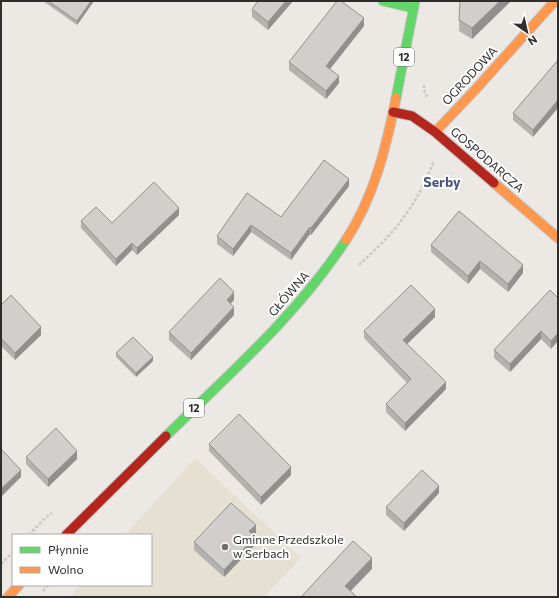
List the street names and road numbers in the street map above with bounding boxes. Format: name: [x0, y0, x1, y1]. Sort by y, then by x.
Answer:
street label: OGRODOWA: [439, 43, 500, 107]
road number: 12: [394, 48, 414, 66]
street label: GOSPODARCZA: [448, 124, 527, 195]
street label: GŁÓWNA: [265, 268, 311, 319]
road number: 12: [184, 399, 204, 417]

